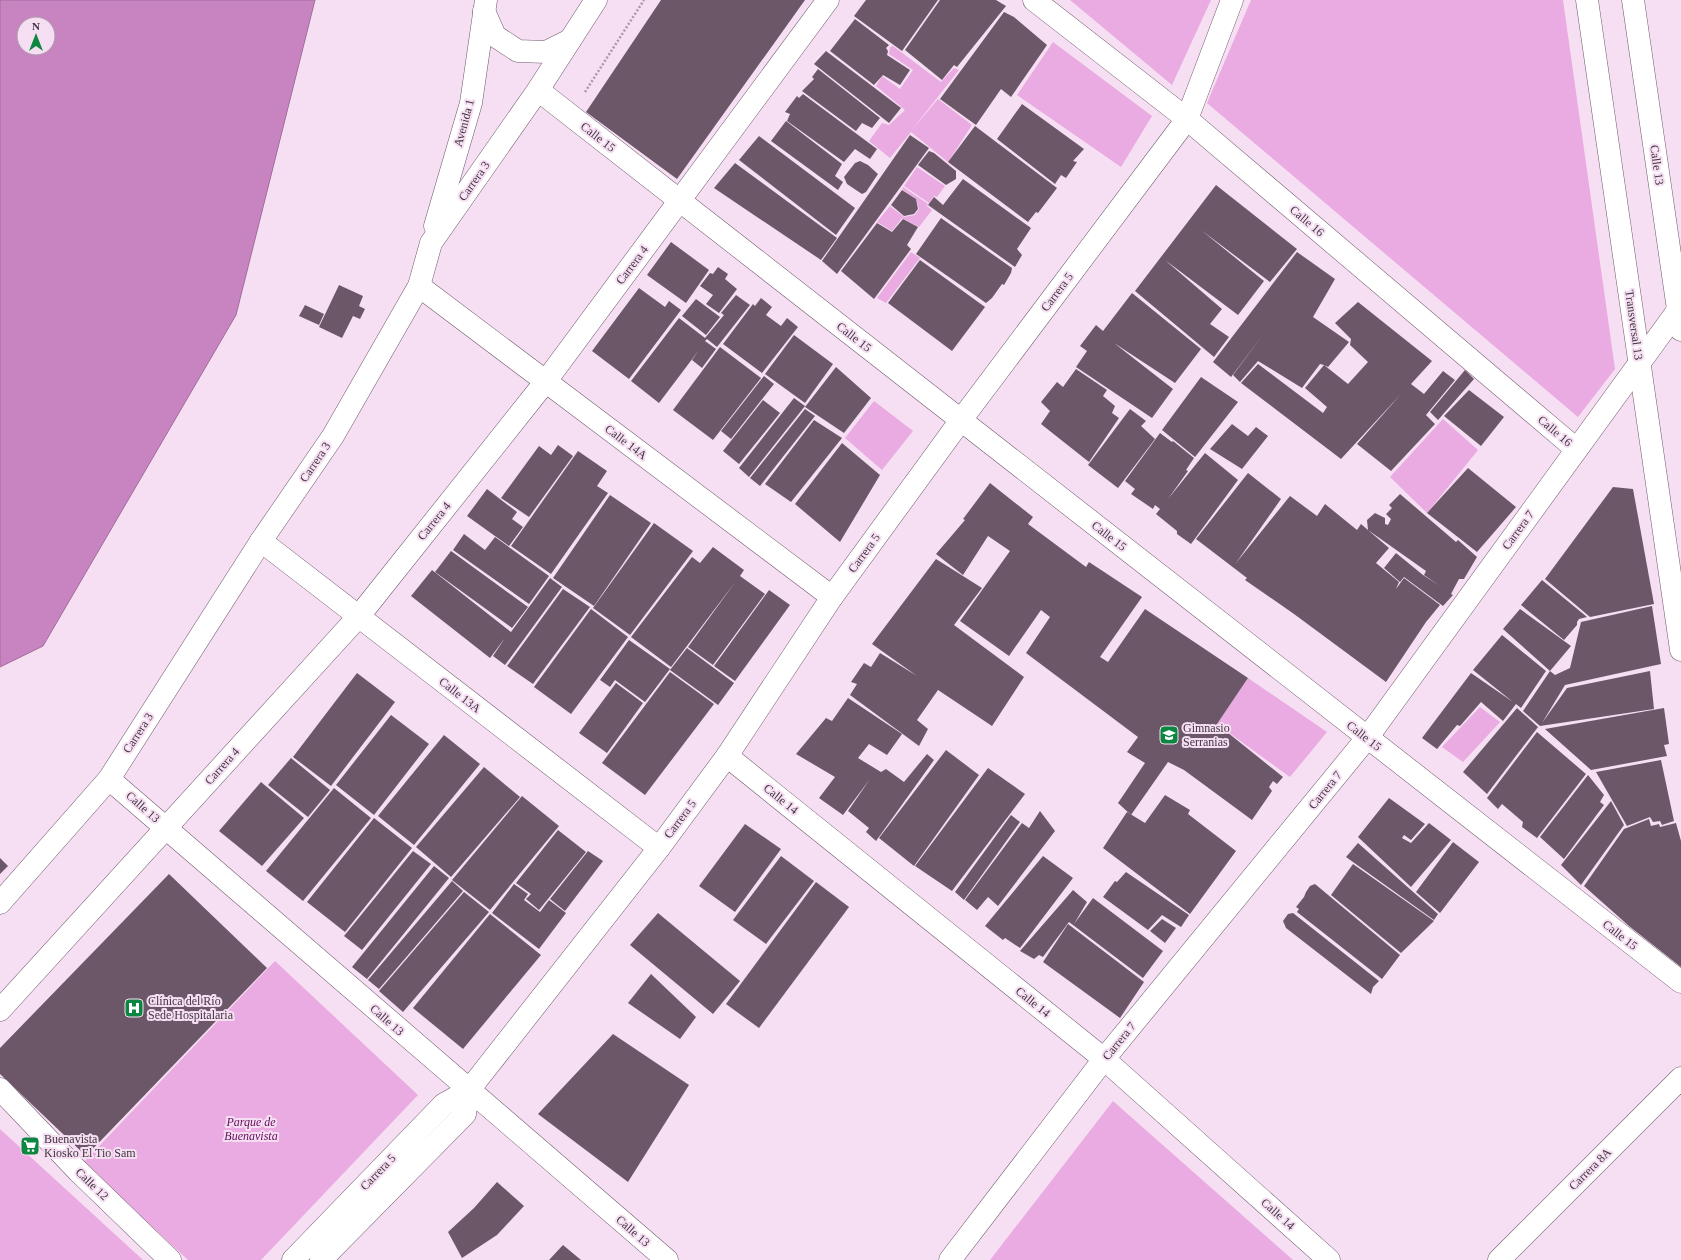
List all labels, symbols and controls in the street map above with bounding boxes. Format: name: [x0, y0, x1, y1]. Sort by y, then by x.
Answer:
north arrow: [16, 16, 56, 56]
text: N: [32, 20, 40, 32]
street label: Avenida 1: [451, 98, 477, 148]
street label: Calle 15: [578, 119, 618, 155]
street label: Calle 13: [1647, 144, 1667, 186]
street label: Carrera 3: [455, 159, 493, 203]
street label: Calle 16: [1287, 203, 1327, 239]
street label: Carrera 4: [613, 243, 651, 287]
street label: Carrera 5: [1038, 270, 1076, 314]
street label: Transversal 13: [1622, 289, 1646, 361]
street label: Calle 15: [834, 319, 874, 355]
street label: Calle 16: [1535, 413, 1575, 449]
street label: Calle 14A: [602, 422, 650, 463]
street label: Carrera 3: [297, 439, 333, 485]
street label: Carrera 4: [414, 499, 454, 543]
street label: Carrera 7: [1499, 508, 1537, 552]
street label: Calle 15: [1089, 518, 1129, 554]
street label: Carrera 5: [845, 531, 883, 575]
street label: Calle 13A: [436, 674, 484, 716]
street label: Carrera 3: [120, 710, 156, 756]
street label: Calle 15: [1344, 718, 1384, 754]
place label: Gimnasio Serranias: [1183, 721, 1230, 749]
school or university icon: Gimnasio Serranias: [1158, 724, 1180, 746]
street label: Carrera 4: [202, 745, 242, 787]
street label: Carrera 7: [1305, 768, 1345, 812]
street label: Calle 14: [761, 781, 801, 817]
street label: Calle 13: [123, 788, 163, 826]
street label: Carrera 5: [661, 797, 699, 841]
street label: Calle 15: [1600, 917, 1640, 953]
street label: Calle 14: [1013, 984, 1053, 1020]
place label: Clínica del Río Sede Hospitalaria: [148, 994, 234, 1022]
hospital icon: Clínica del Río Sede Hospitalaria: [123, 997, 145, 1019]
street label: Calle 13: [367, 1001, 407, 1039]
street label: Carrera 7: [1099, 1019, 1139, 1063]
park label: Parque de Buenavista: [224, 1115, 278, 1143]
place label: Buenavista Kiosko El Tio Sam: [44, 1132, 136, 1160]
supermarket icon: Buenavista Kiosko El Tio Sam: [19, 1135, 41, 1157]
street label: Carrera 8A: [1566, 1145, 1614, 1193]
street label: Carrera 5: [357, 1151, 399, 1193]
street label: Calle 12: [73, 1165, 111, 1203]
street label: Calle 14: [1258, 1195, 1298, 1233]
street label: Calle 13: [613, 1212, 653, 1250]

